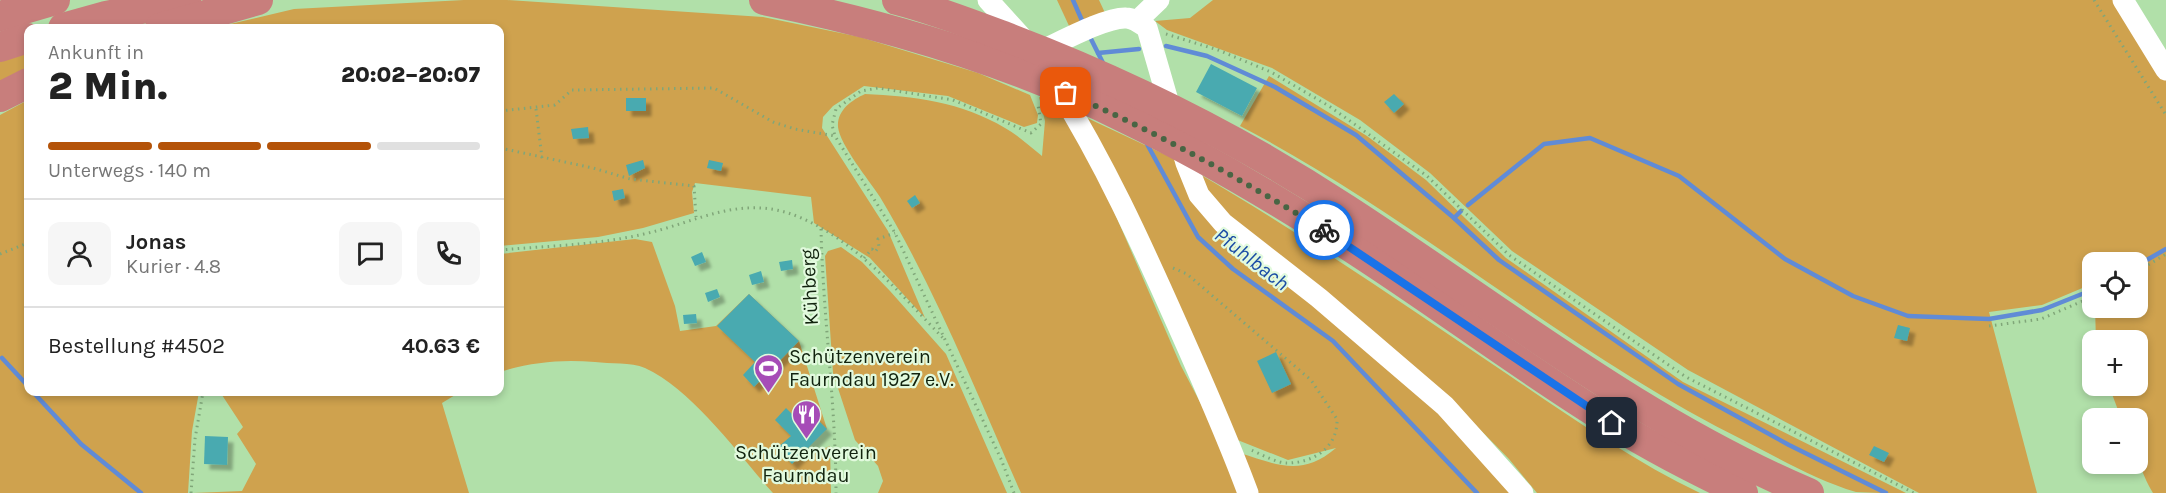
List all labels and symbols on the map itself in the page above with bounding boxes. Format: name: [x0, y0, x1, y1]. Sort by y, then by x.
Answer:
pin: [1040, 67, 1091, 118]
courier: [1294, 200, 1354, 260]
water label: Pfuhlbach: [1210, 222, 1294, 296]
street label: Kühberg: [796, 248, 823, 326]
place label: Schützenverein Faurndau 1927 e.V.: [789, 345, 954, 391]
sports icon: Schützenverein Faurndau 1927 e.V.: [752, 352, 784, 394]
pin: [1586, 397, 1637, 448]
restaurant icon: Schützenverein Faurndau: [790, 398, 822, 440]
place label: Schützenverein Faurndau: [735, 441, 877, 487]

